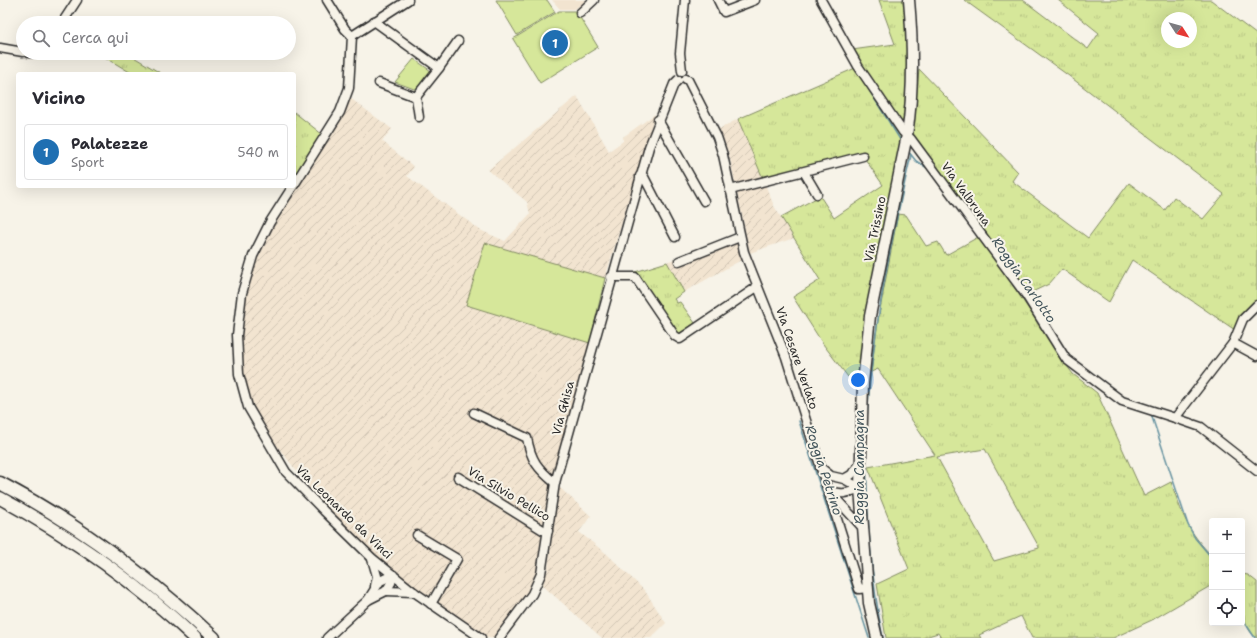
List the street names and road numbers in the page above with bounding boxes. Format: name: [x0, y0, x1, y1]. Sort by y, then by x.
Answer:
street label: Via Valbruna: [937, 159, 995, 229]
street label: Via Trissino: [860, 195, 890, 263]
street label: Via Cesare Verlato: [772, 305, 822, 411]
street label: Via Ghisa: [548, 379, 578, 437]
street label: Via Leonardo da Vinci: [292, 462, 396, 562]
street label: Via Silvio Pellico: [465, 463, 553, 525]

